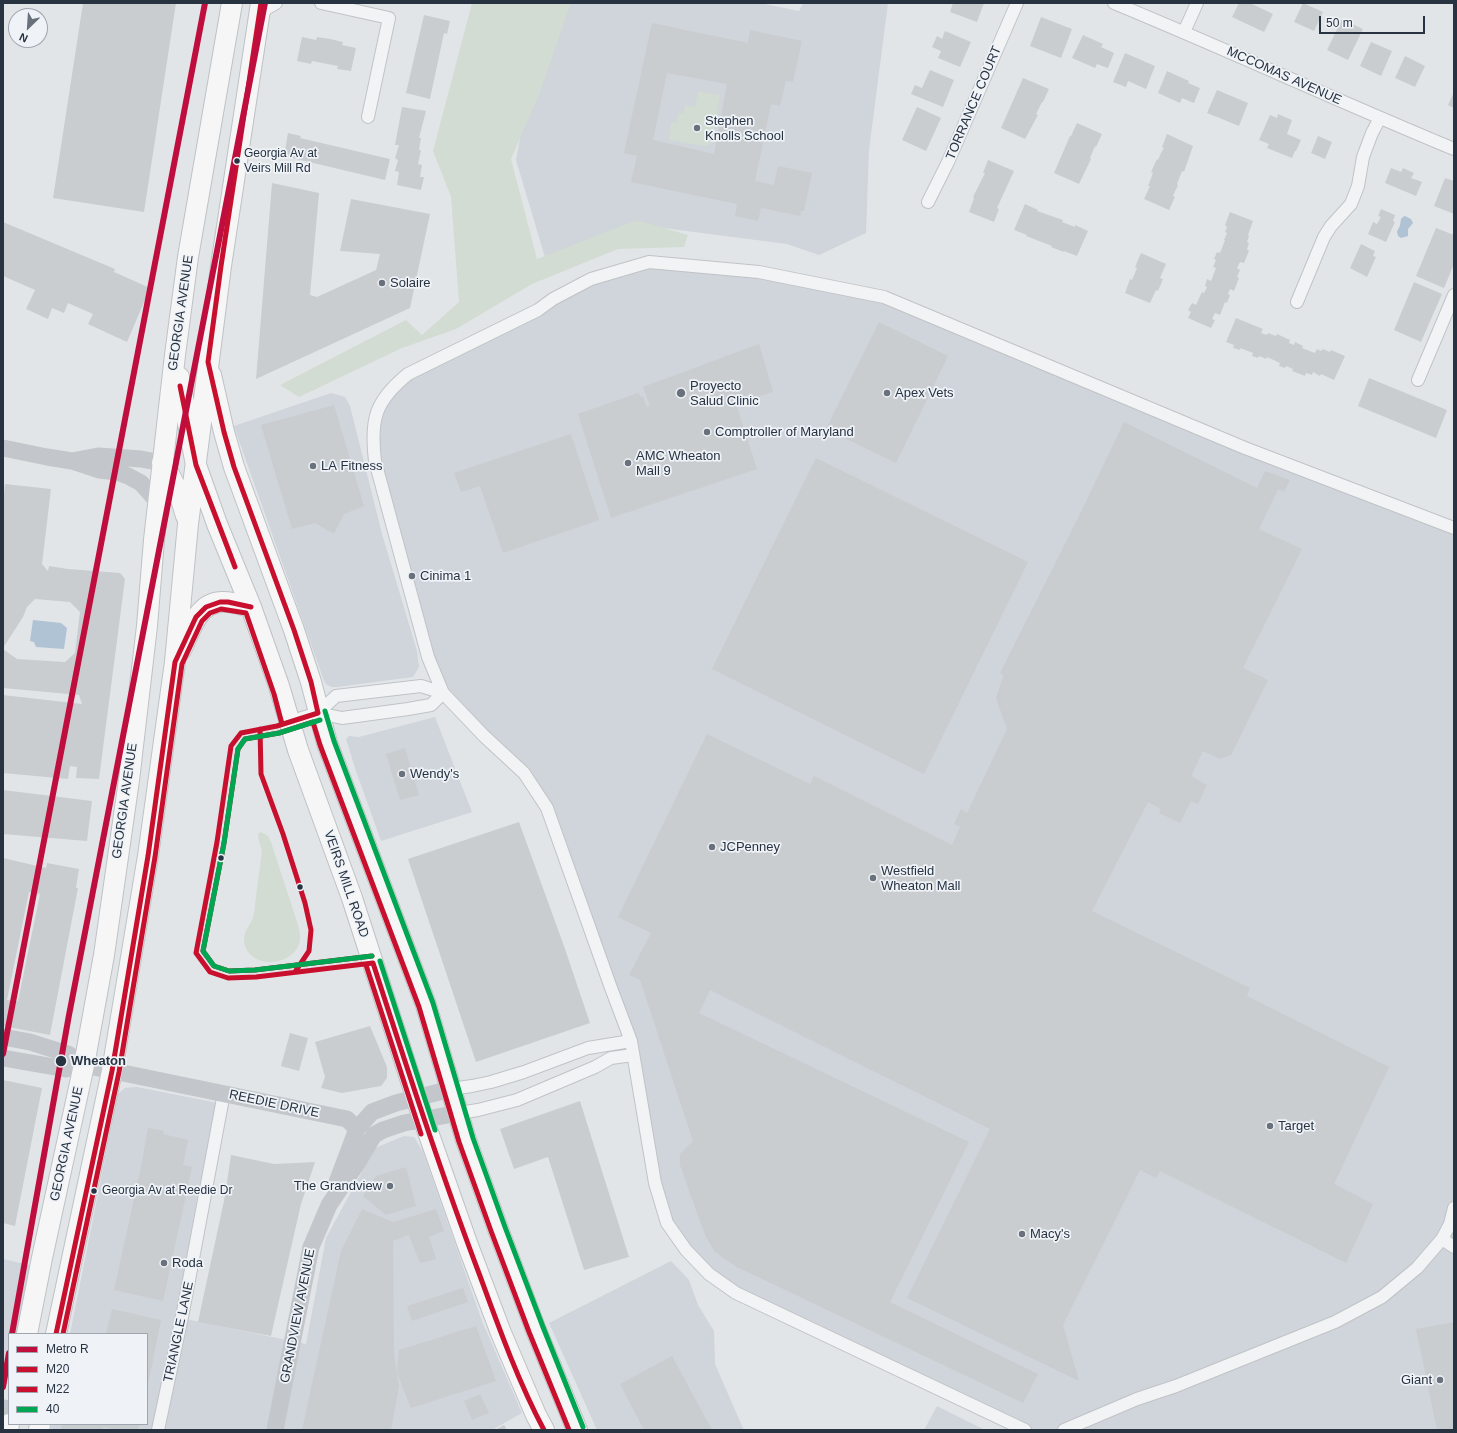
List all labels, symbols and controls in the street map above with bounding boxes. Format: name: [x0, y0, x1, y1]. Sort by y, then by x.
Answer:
north arrow: [8, 8, 48, 48]
scale bar: [1321, 8, 1427, 34]
text: 50 m: [1326, 16, 1353, 30]
text: N: [17, 31, 29, 45]
street label: TORRANCE COURT: [943, 44, 1005, 162]
street label: MCCOMAS AVENUE: [1224, 44, 1344, 108]
place label: Stephen Knolls School: [705, 113, 784, 144]
marker: Stephen Knolls School: [692, 123, 702, 133]
place label: Georgia Av at Veirs Mill Rd: [244, 147, 317, 175]
marker: Georgia Av at Veirs Mill Rd: [232, 156, 242, 166]
street label: GEORGIA AVENUE: [165, 254, 197, 372]
place label: Solaire: [390, 275, 430, 291]
marker: Solaire: [377, 278, 387, 288]
place label: Proyecto Salud Clinic: [690, 378, 759, 409]
place label: Apex Vets: [895, 385, 954, 401]
marker: Proyecto Salud Clinic: [675, 387, 687, 399]
marker: Apex Vets: [882, 388, 892, 398]
place label: Comptroller of Maryland: [715, 424, 854, 440]
marker: Comptroller of Maryland: [702, 427, 712, 437]
place label: AMC Wheaton Mall 9: [636, 448, 721, 479]
place label: LA Fitness: [321, 458, 382, 474]
marker: AMC Wheaton Mall 9: [623, 458, 633, 468]
marker: LA Fitness: [308, 461, 318, 471]
place label: Cinima 1: [420, 568, 471, 584]
marker: Cinima 1: [407, 571, 417, 581]
street label: GEORGIA AVENUE: [109, 742, 141, 860]
place label: Wendy's: [410, 766, 459, 782]
marker: Wendy's: [397, 769, 407, 779]
street label: VEIRS MILL ROAD: [320, 828, 372, 940]
place label: JCPenney: [720, 839, 780, 855]
marker: JCPenney: [707, 842, 717, 852]
unlabelled marker: [216, 853, 226, 863]
place label: Westfield Wheaton Mall: [881, 863, 960, 894]
marker: Westfield Wheaton Mall: [868, 873, 878, 883]
unlabelled marker: [295, 882, 305, 892]
place label: Wheaton: [71, 1053, 126, 1069]
marker: Wheaton: [54, 1054, 68, 1068]
street label: GEORGIA AVENUE: [47, 1085, 87, 1203]
street label: REEDIE DRIVE: [228, 1087, 320, 1121]
place label: Target: [1278, 1118, 1314, 1134]
marker: Target: [1265, 1121, 1275, 1131]
place label: The Grandview: [294, 1178, 382, 1194]
marker: The Grandview: [385, 1181, 395, 1191]
place label: Georgia Av at Reedie Dr: [102, 1184, 233, 1198]
marker: Georgia Av at Reedie Dr: [89, 1186, 99, 1196]
place label: Macy's: [1030, 1226, 1070, 1242]
marker: Macy's: [1017, 1229, 1027, 1239]
street label: GRANDVIEW AVENUE: [277, 1248, 319, 1384]
place label: Roda: [172, 1255, 203, 1271]
marker: Roda: [159, 1258, 169, 1268]
street label: TRIANGLE LANE: [161, 1280, 197, 1384]
legend: [8, 1333, 148, 1425]
text: Metro R: [46, 1342, 89, 1356]
text: M20: [46, 1362, 69, 1376]
place label: Giant: [1401, 1372, 1432, 1388]
marker: Giant: [1435, 1375, 1445, 1385]
text: M22: [46, 1382, 69, 1396]
text: 40: [46, 1402, 59, 1416]

